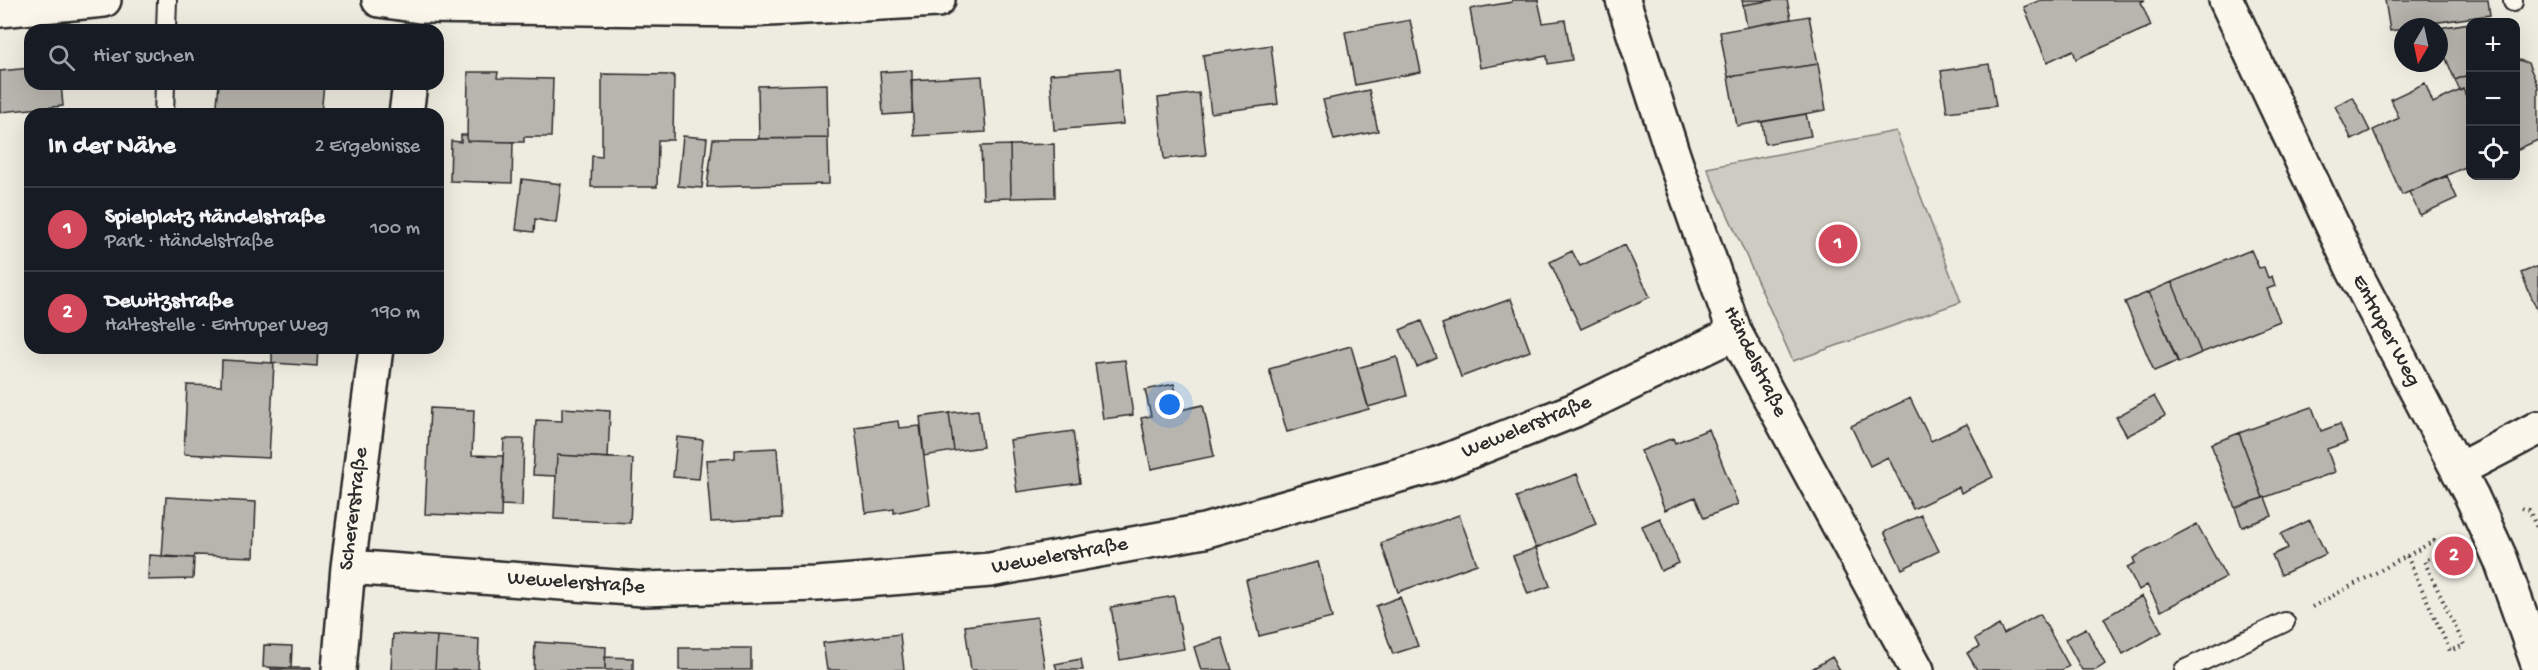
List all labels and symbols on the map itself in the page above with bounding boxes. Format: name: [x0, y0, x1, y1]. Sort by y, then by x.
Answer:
north arrow: [2394, 18, 2448, 72]
pin: 1: [1818, 222, 1858, 266]
street label: Entruper Weg: [2345, 271, 2425, 391]
street label: Händelstraße: [1716, 302, 1792, 423]
your location: [1155, 390, 1184, 419]
street label: Wewelerstraße: [1458, 390, 1597, 465]
street label: Schererstraße: [335, 445, 375, 572]
street label: Wewelerstraße: [990, 533, 1131, 581]
pin: 2: [2434, 534, 2474, 578]
street label: Wewelerstraße: [506, 567, 647, 601]

